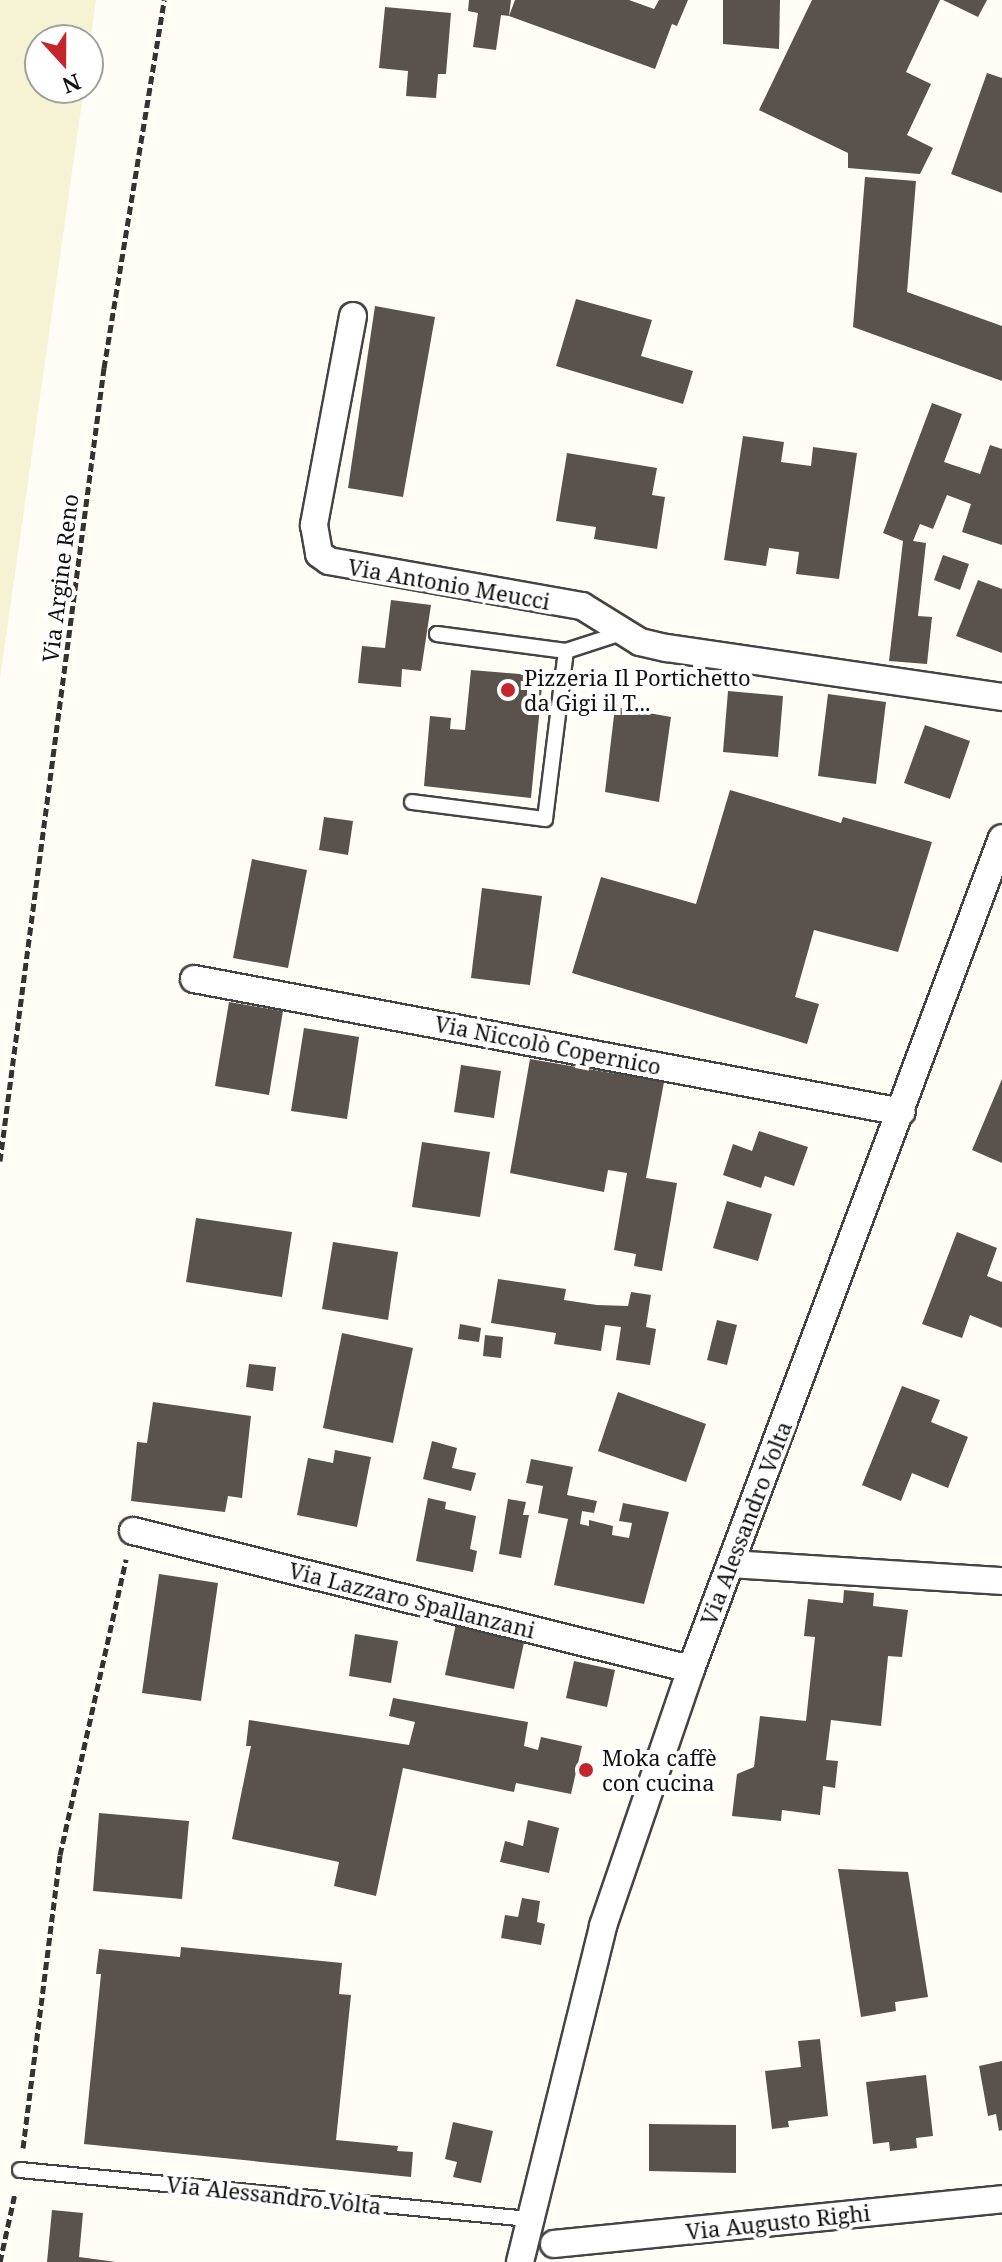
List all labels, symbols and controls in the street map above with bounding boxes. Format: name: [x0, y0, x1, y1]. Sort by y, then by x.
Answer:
north arrow: [24, 24, 104, 104]
text: N: [58, 67, 85, 102]
street label: Via Argine Reno: [37, 492, 83, 664]
street label: Via Antonio Meucci: [346, 553, 552, 615]
place label: Pizzeria Il Portichetto da Gigi il T...: [524, 664, 751, 716]
marker: Pizzeria Il Portichetto da Gigi il T...: [499, 681, 517, 699]
street label: Via Niccolò Copernico: [433, 1010, 663, 1080]
street label: Via Alessandro Volta: [695, 1417, 797, 1629]
street label: Via Lazzaro Spallanzani: [286, 1557, 538, 1643]
place label: Moka caffè con cucina: [602, 1744, 717, 1796]
marker: Moka caffè con cucina: [577, 1761, 595, 1779]
street label: Via Alessandro Volta: [165, 2171, 383, 2219]
street label: Via Augusto Righi: [685, 2199, 871, 2245]

